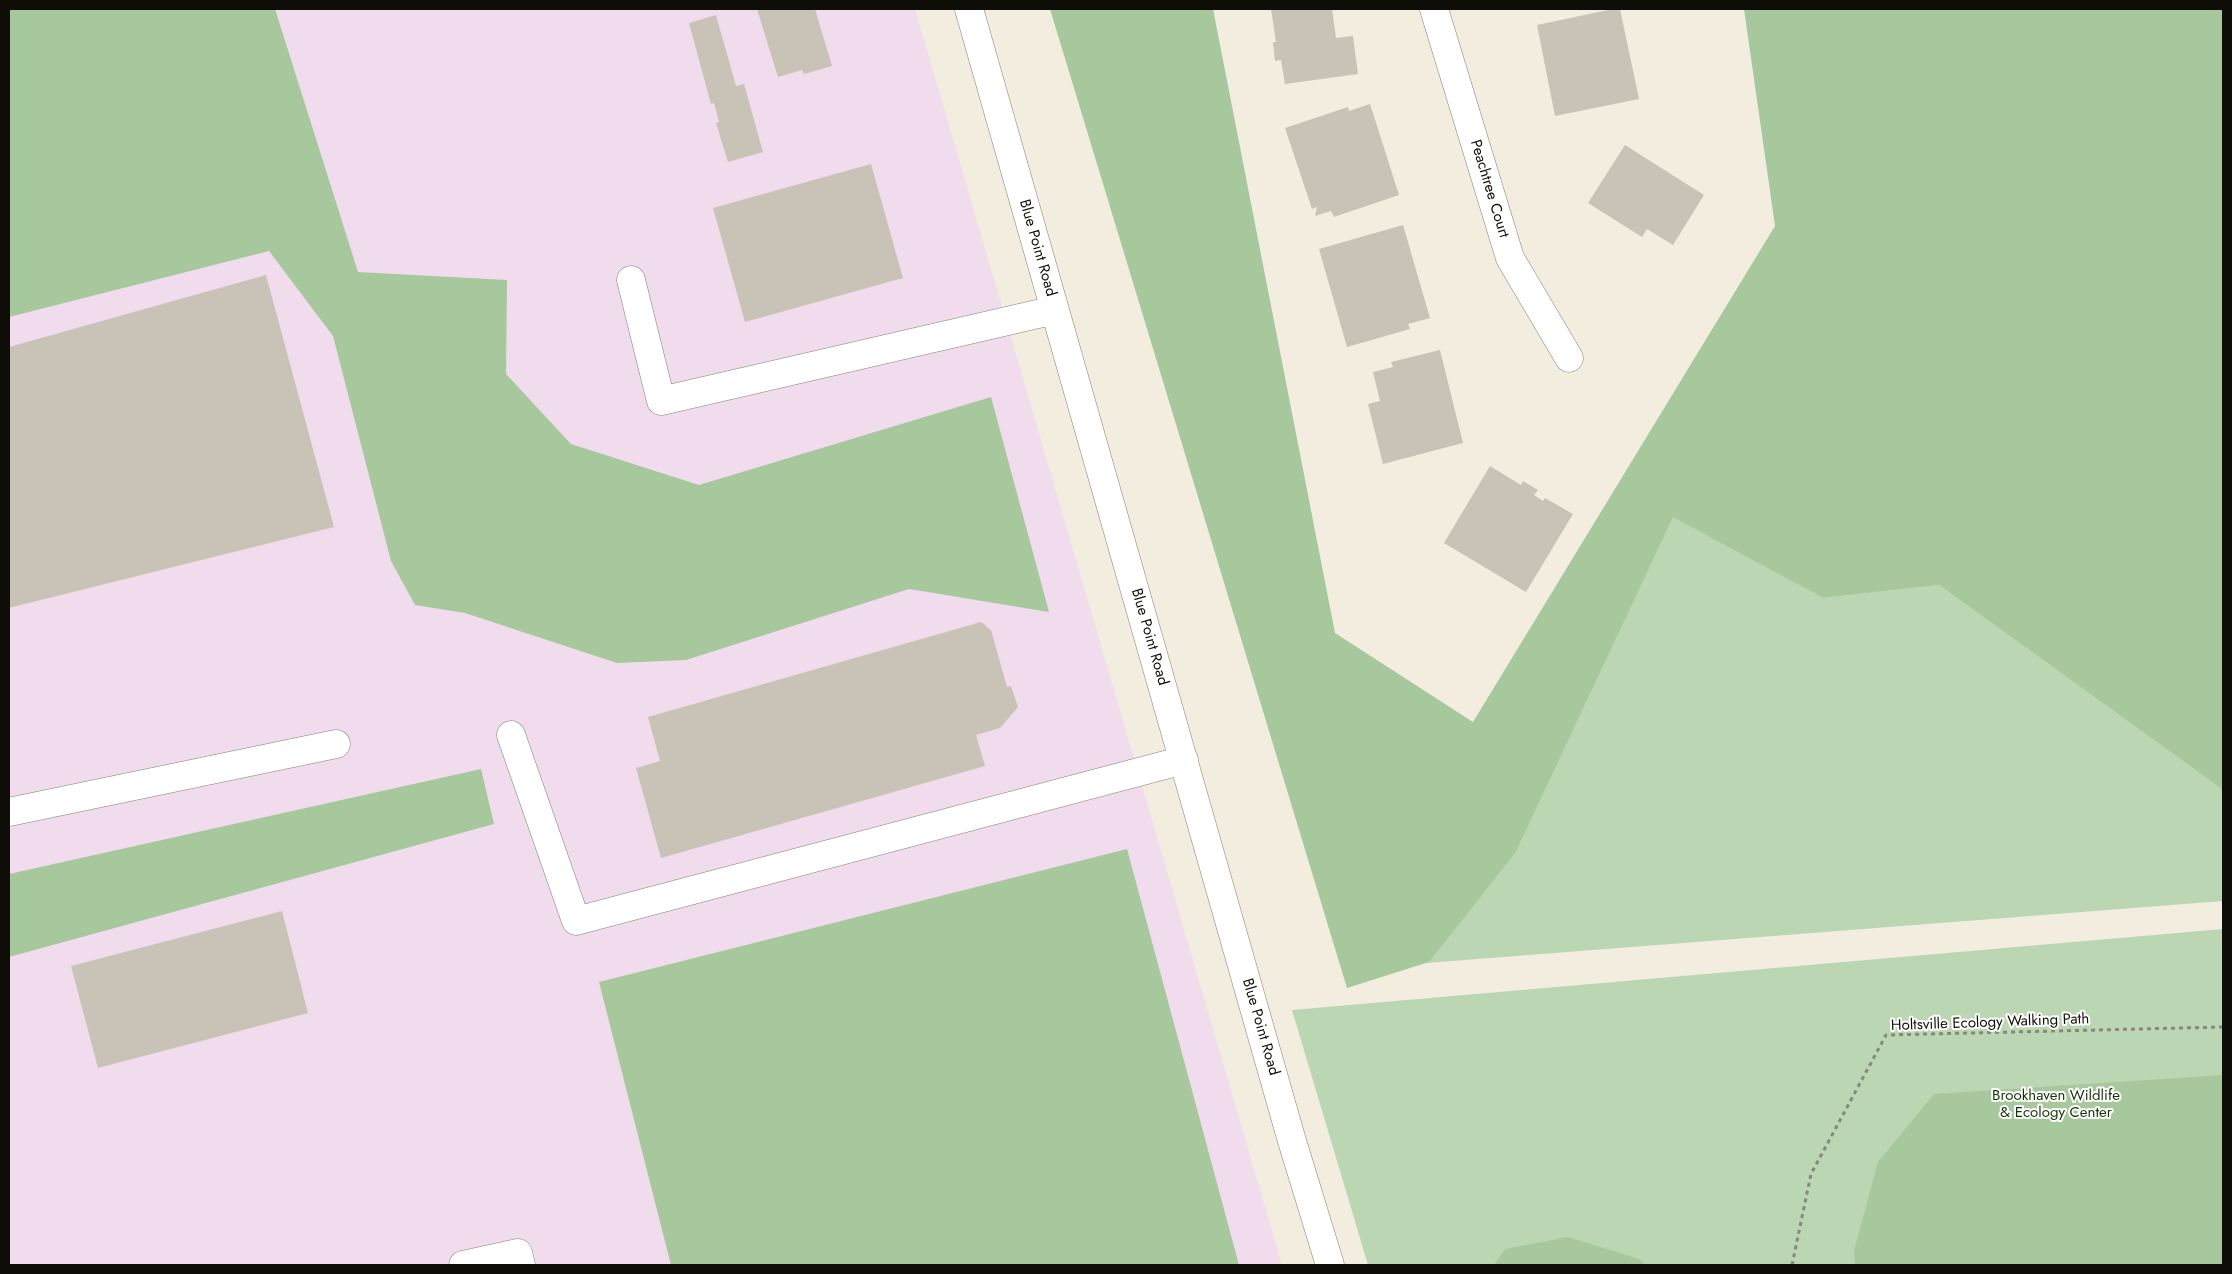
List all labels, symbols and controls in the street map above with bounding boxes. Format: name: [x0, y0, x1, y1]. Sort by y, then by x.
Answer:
street label: Peachtree Court: [1466, 138, 1512, 240]
street label: Blue Point Road: [1015, 197, 1059, 299]
street label: Blue Point Road: [1127, 586, 1171, 688]
street label: Blue Point Road: [1238, 976, 1282, 1078]
street label: Holtsville Ecology Walking Path: [1891, 1011, 2089, 1035]
park label: Brookhaven Wildlife & Ecology Center: [1992, 1087, 2120, 1122]

